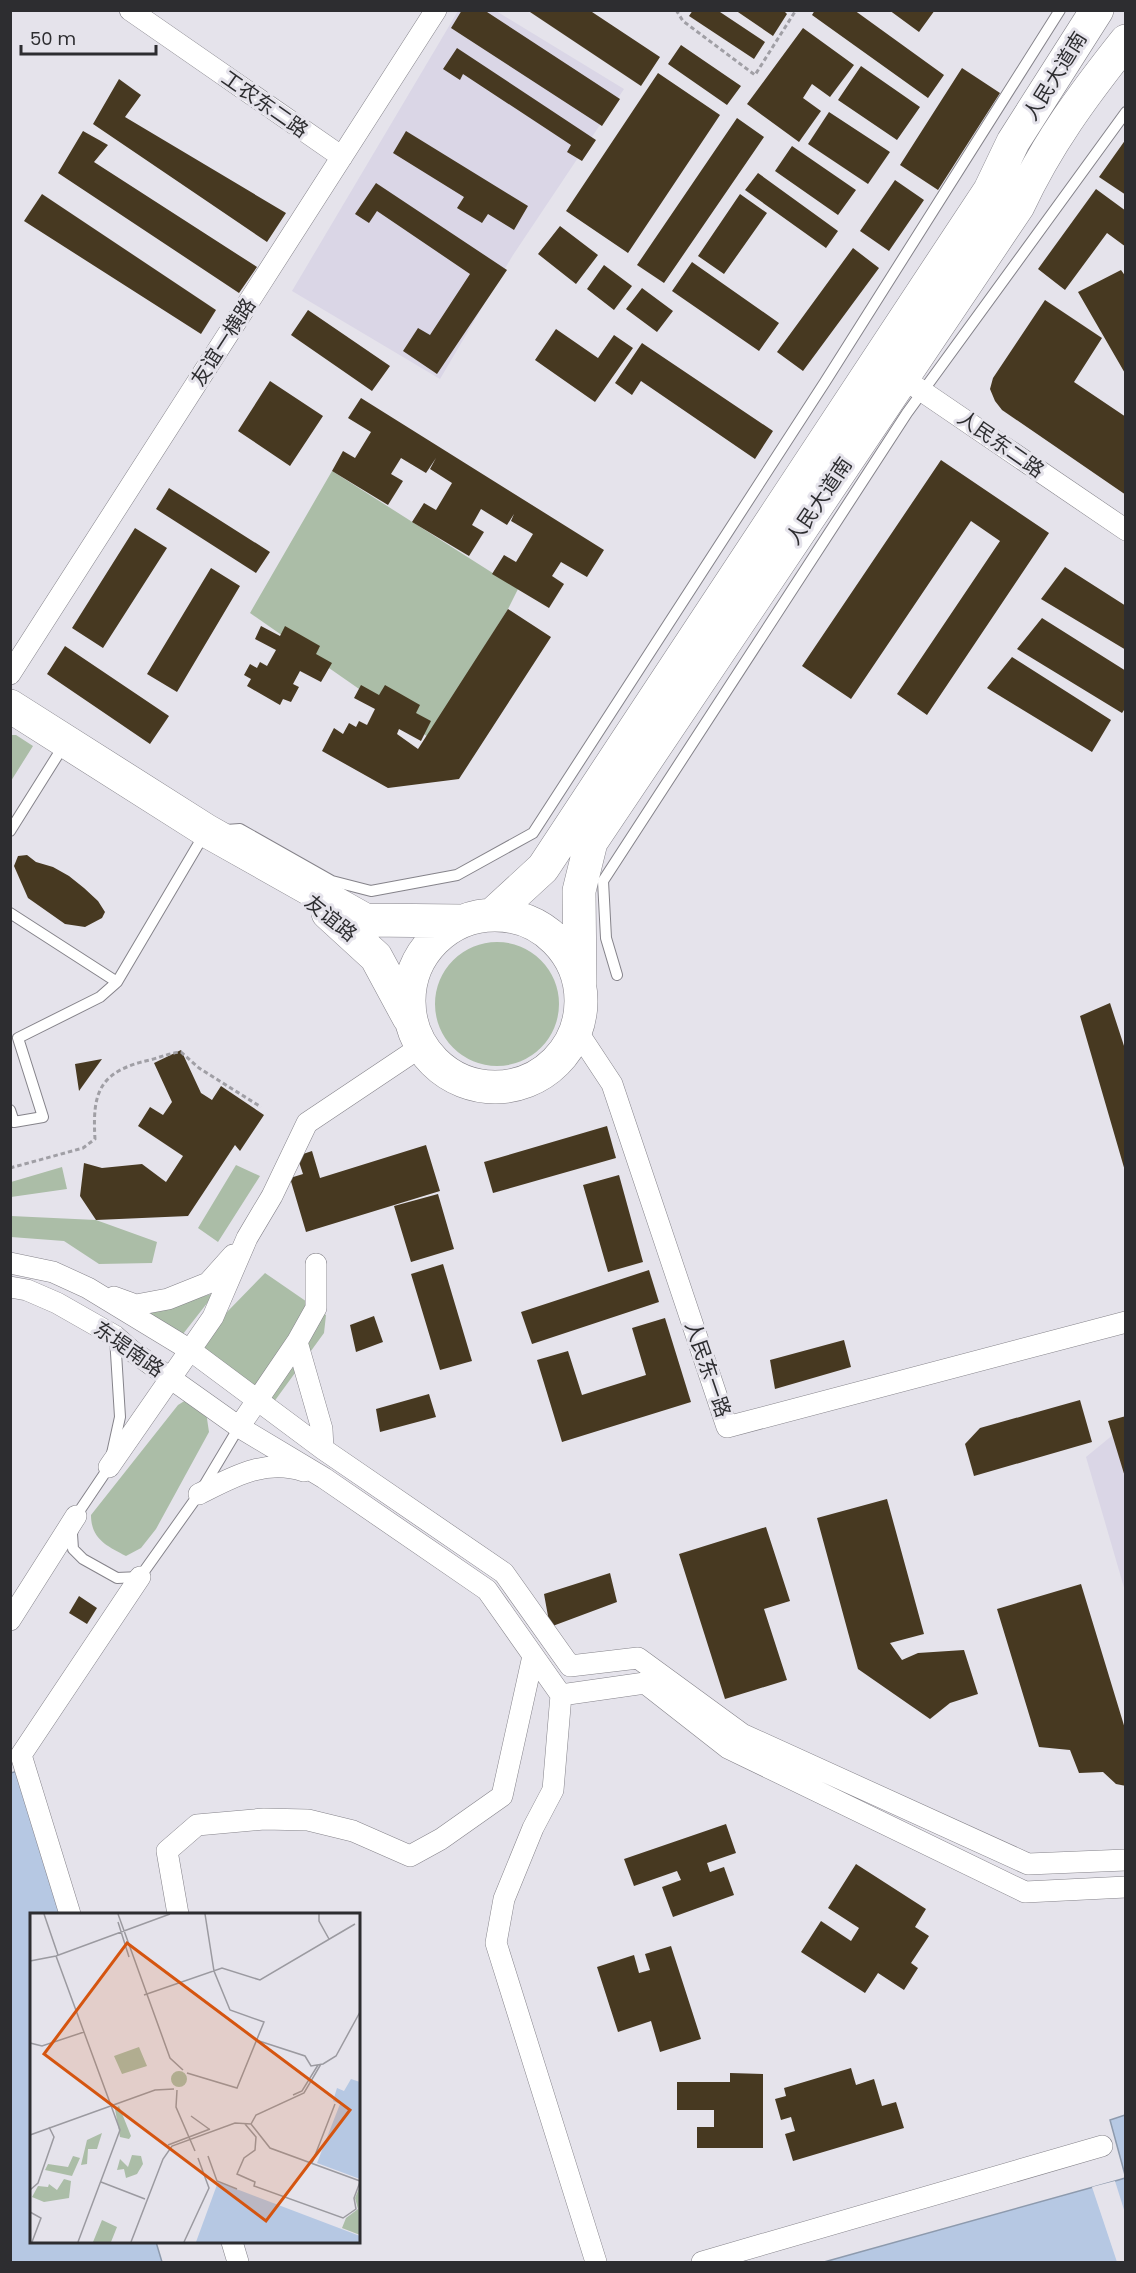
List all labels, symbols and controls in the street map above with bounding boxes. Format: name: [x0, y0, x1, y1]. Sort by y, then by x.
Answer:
scale bar: [21, 18, 156, 56]
text: 50 m: [30, 26, 76, 51]
street label: 人民大道南: [1017, 26, 1093, 126]
street label: 工农东二路: [216, 64, 314, 144]
street label: 友谊一横路: [184, 292, 262, 392]
street label: 人民东二路: [952, 404, 1050, 484]
street label: 人民大道南: [779, 452, 859, 550]
street label: 友谊路: [299, 888, 363, 948]
street label: 东堤南路: [88, 1315, 170, 1383]
street label: 人民东一路: [678, 1317, 738, 1421]
inset map: [30, 1913, 360, 2243]

